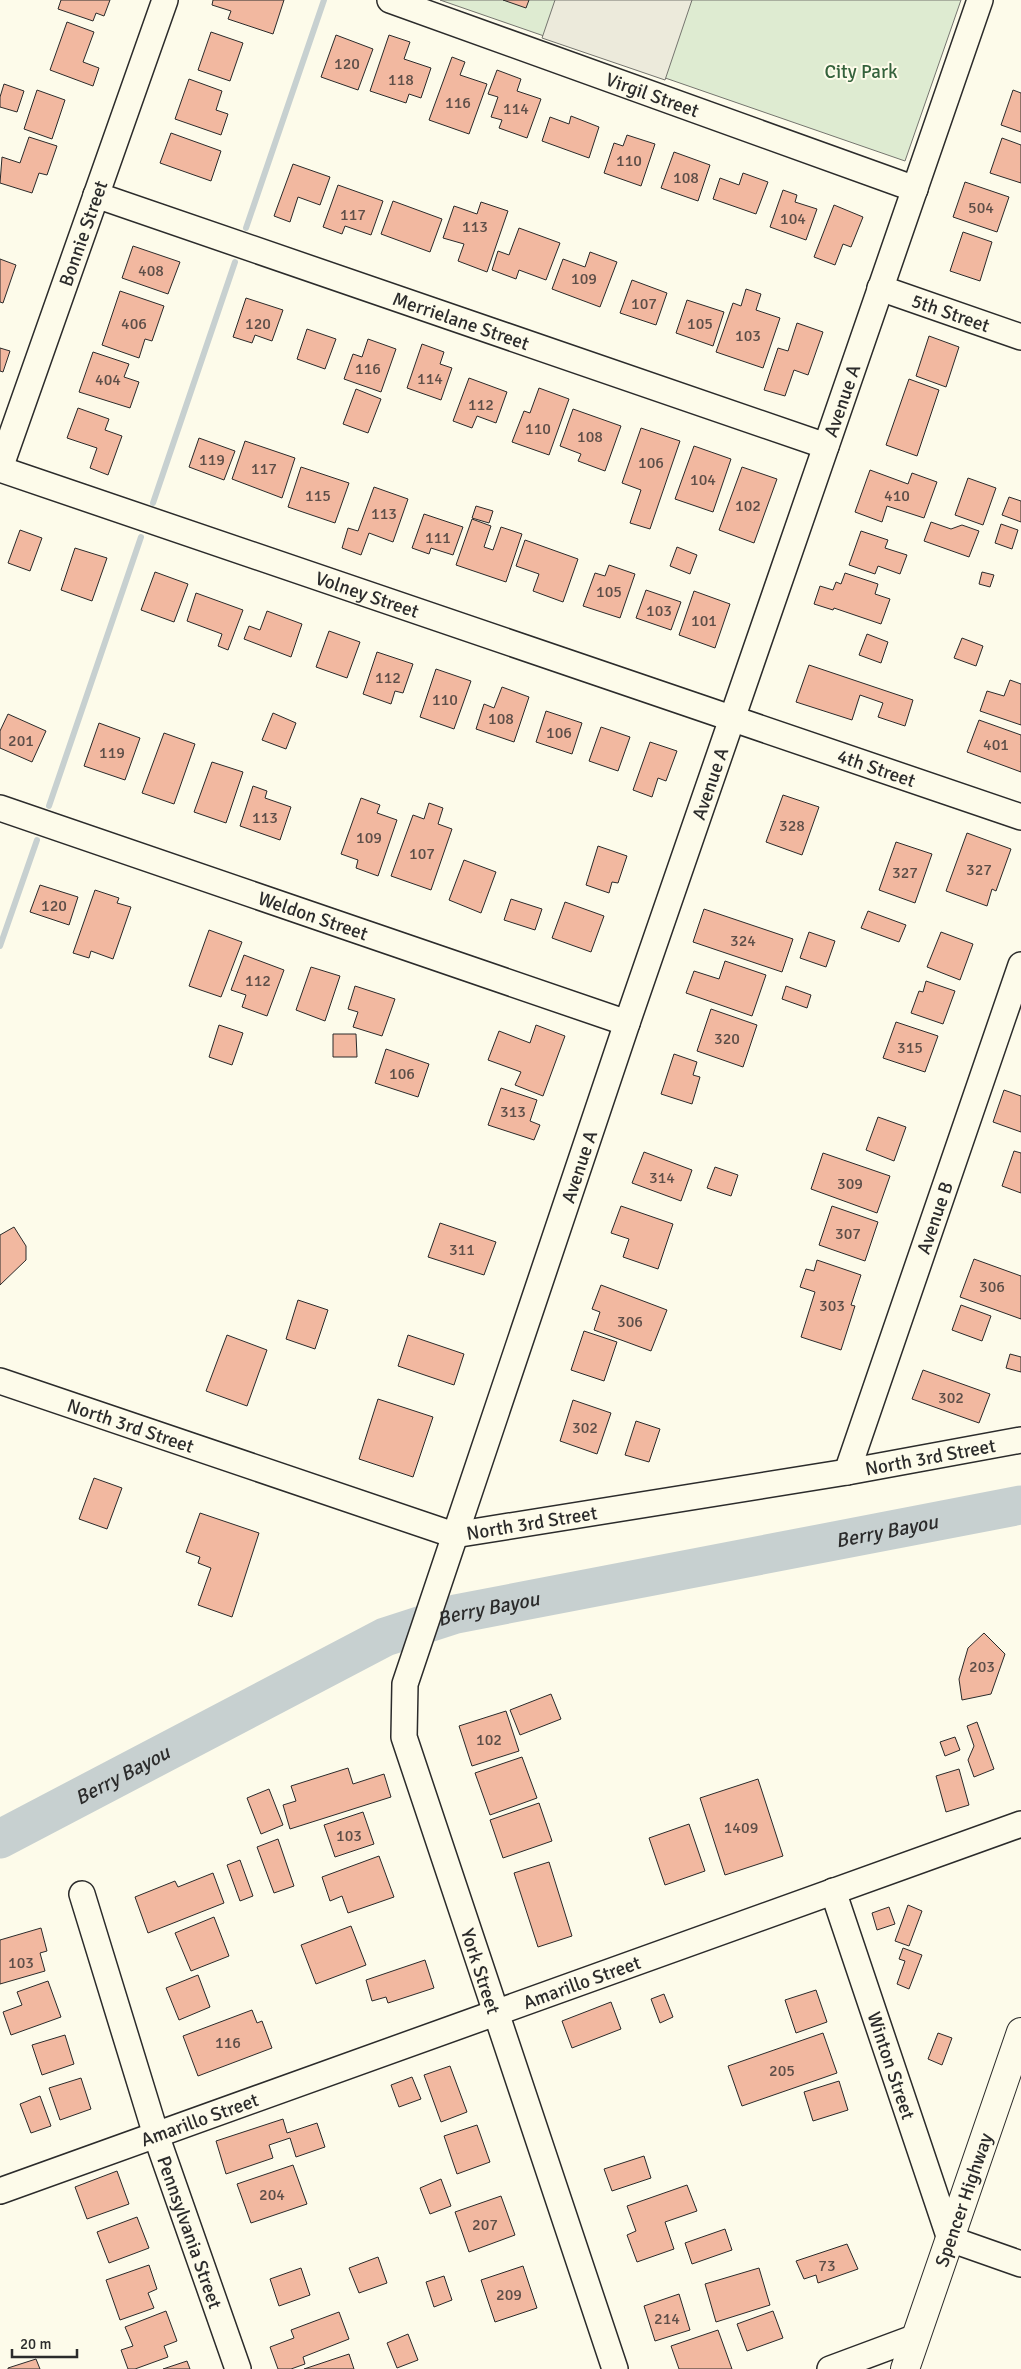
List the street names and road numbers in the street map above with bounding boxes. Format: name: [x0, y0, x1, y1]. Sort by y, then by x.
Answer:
street label: Virgil Street: [602, 68, 702, 123]
street label: Bonnie Street: [54, 177, 114, 290]
street label: Merrielane Street: [389, 287, 532, 356]
street label: 5th Street: [908, 289, 993, 338]
street label: Avenue A: [819, 361, 866, 440]
street label: Volney Street: [312, 566, 422, 624]
street label: Avenue A: [687, 744, 734, 823]
street label: 4th Street: [834, 744, 919, 793]
street label: Weldon Street: [255, 886, 371, 946]
street label: Avenue A: [556, 1127, 603, 1207]
street label: Avenue B: [912, 1178, 959, 1257]
street label: North 3rd Street: [64, 1394, 197, 1459]
street label: North 3rd Street: [863, 1434, 998, 1481]
street label: North 3rd Street: [465, 1501, 599, 1546]
street label: York Street: [455, 1925, 505, 2017]
street label: Amarillo Street: [520, 1951, 644, 2015]
street label: Winton Street: [861, 2009, 920, 2123]
street label: Amarillo Street: [138, 2088, 262, 2152]
street label: Spencer Highway: [930, 2130, 998, 2270]
street label: Pennsylvania Street: [151, 2153, 227, 2312]

